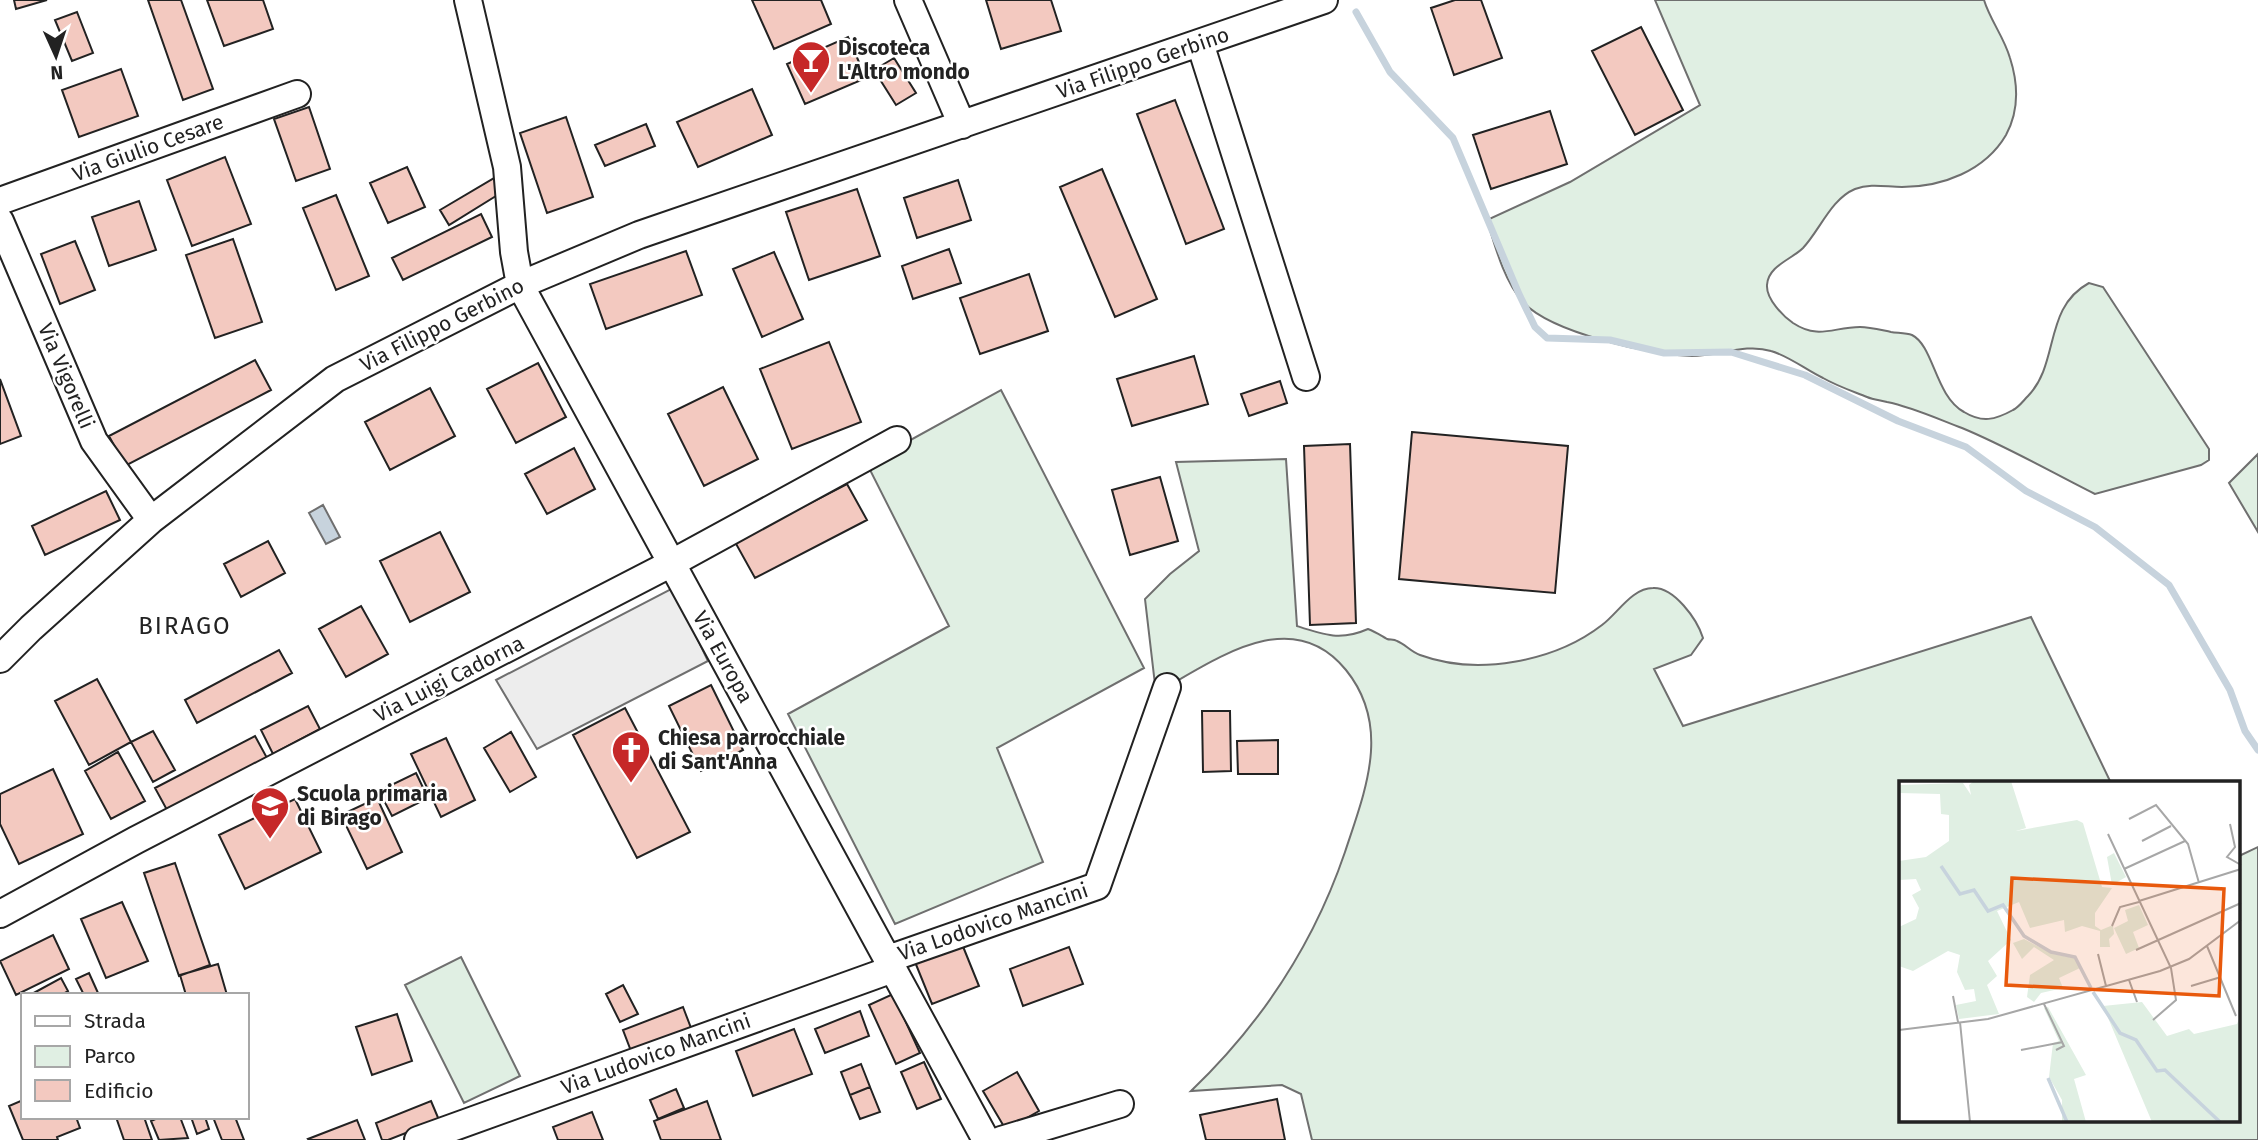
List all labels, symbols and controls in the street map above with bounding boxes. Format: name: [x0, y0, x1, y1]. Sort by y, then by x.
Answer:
north arrow: [21, 21, 91, 91]
street label: Via Filippo Gerbino: [1053, 21, 1233, 105]
place label: Discoteca L'Altro mondo: [838, 35, 970, 85]
bar icon: Discoteca L'Altro mondo: [790, 39, 832, 94]
text: N: [50, 61, 64, 84]
street label: Via Giulio Cesare: [69, 109, 227, 187]
street label: Via Filippo Gerbino: [356, 272, 528, 378]
street label: Via Vigorelli: [32, 319, 100, 433]
street label: Via Europa: [687, 606, 759, 708]
district label: BIRAGO: [138, 612, 232, 640]
street label: Via Luigi Cadorna: [370, 630, 528, 728]
place label: Chiesa parrocchiale di Sant'Anna: [658, 725, 845, 775]
church icon: Chiesa parrocchiale di Sant'Anna: [610, 729, 652, 784]
place label: Scuola primaria di Birago: [297, 781, 448, 831]
inset map: [1899, 781, 2240, 1122]
school or university icon: Scuola primaria di Birago: [249, 785, 291, 840]
street label: Via Lodovico Mancini: [894, 877, 1092, 967]
legend: [21, 993, 248, 1119]
text: Strada: [84, 1008, 146, 1034]
street label: Via Ludovico Mancini: [558, 1008, 754, 1100]
text: Parco: [84, 1043, 136, 1069]
text: Edificio: [84, 1078, 154, 1104]

